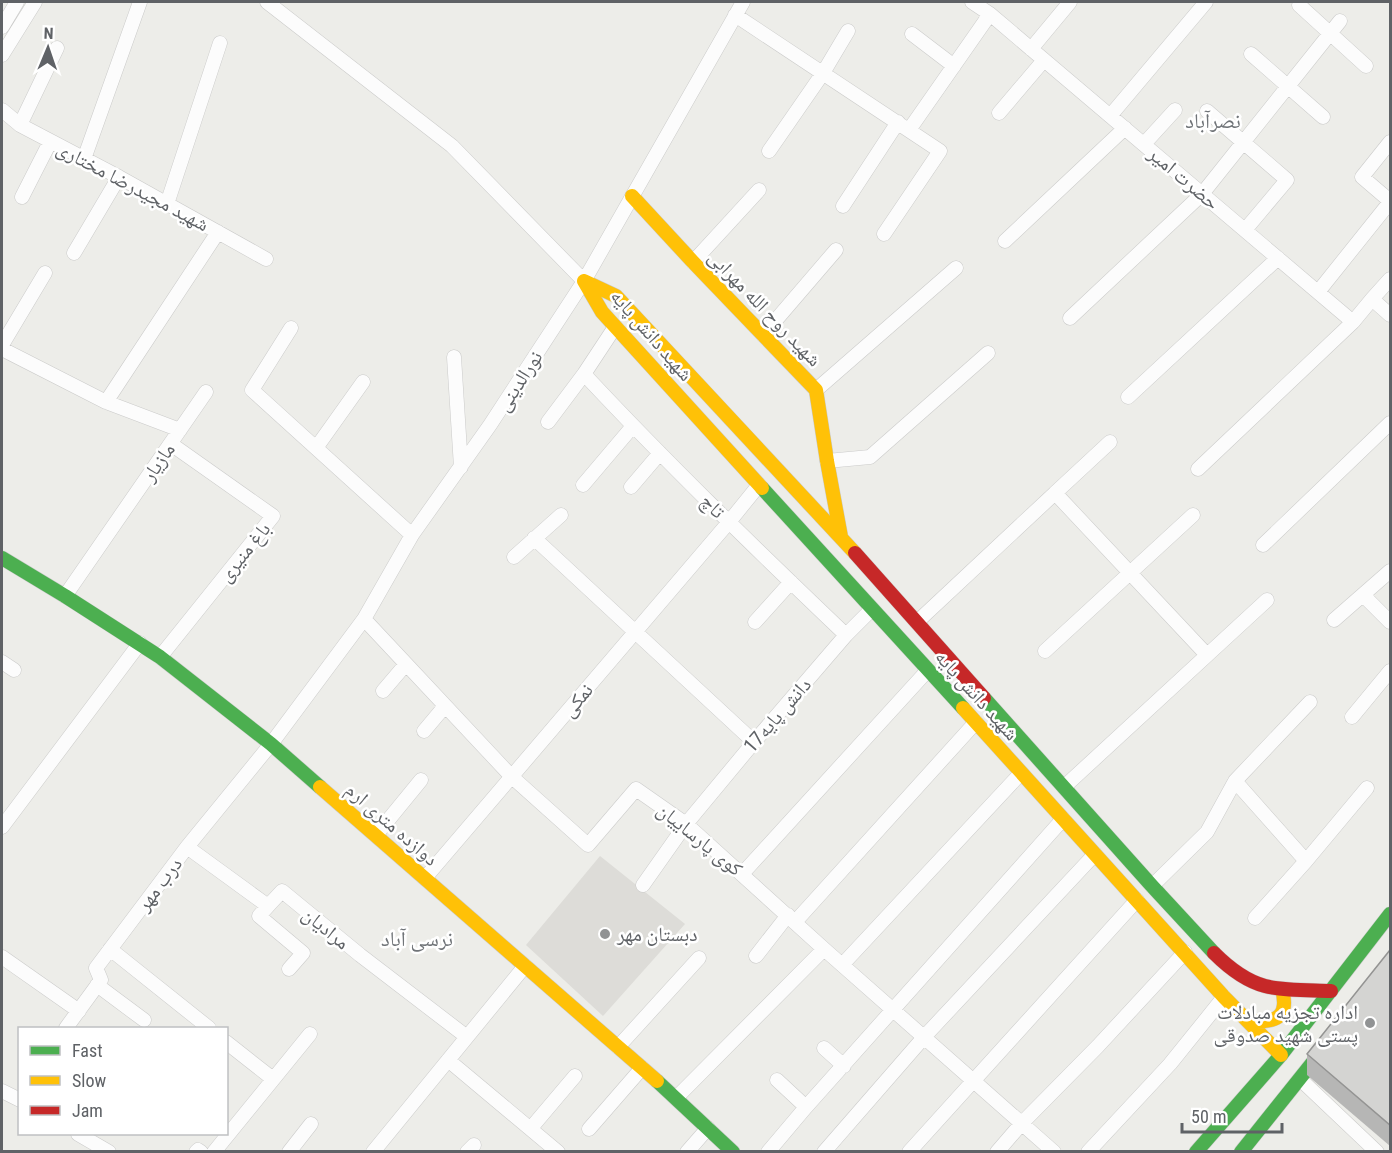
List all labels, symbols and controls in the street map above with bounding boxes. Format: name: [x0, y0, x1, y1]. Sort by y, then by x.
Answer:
north arrow: [18, 18, 78, 78]
text: N: [43, 24, 54, 43]
district label: نصرآباد: [1185, 109, 1241, 133]
street label: شهید مجیدرضا مختاری: [53, 136, 213, 236]
street label: حضرت امیر: [1143, 141, 1225, 215]
street label: شهید روح الله مهرابی: [703, 245, 827, 372]
street label: شهید دانش پایه: [606, 284, 698, 386]
street label: نورالدینی: [491, 346, 547, 416]
street label: مازیار: [136, 438, 180, 487]
street label: تاچ: [695, 489, 730, 524]
street label: باغ منیری: [213, 517, 276, 587]
street label: شهید دانش پایه: [930, 645, 1024, 745]
street label: دانش پایه17: [738, 673, 816, 757]
street label: نمکی: [556, 678, 598, 722]
street label: دوازده متری ارم: [340, 777, 443, 872]
street label: کوی پارساییان: [652, 797, 748, 881]
street label: درب مهر: [131, 852, 187, 916]
street label: مرادیان: [298, 902, 354, 954]
place label: دبستان مهر: [616, 922, 697, 946]
district label: نرسی آباد: [381, 927, 453, 952]
marker: دبستان مهر: [598, 927, 612, 941]
place label: اداره تجزیه مبادلات پستی شهید صدوقی: [1214, 1000, 1358, 1047]
marker: اداره تجزیه مبادلات پستی شهید صدوقی: [1363, 1016, 1377, 1030]
legend: [18, 1027, 228, 1135]
text: Fast: [72, 1040, 103, 1061]
text: Slow: [72, 1070, 107, 1091]
scale bar: [1182, 1096, 1282, 1134]
text: Jam: [72, 1100, 103, 1121]
text: 50 m: [1191, 1106, 1226, 1127]

